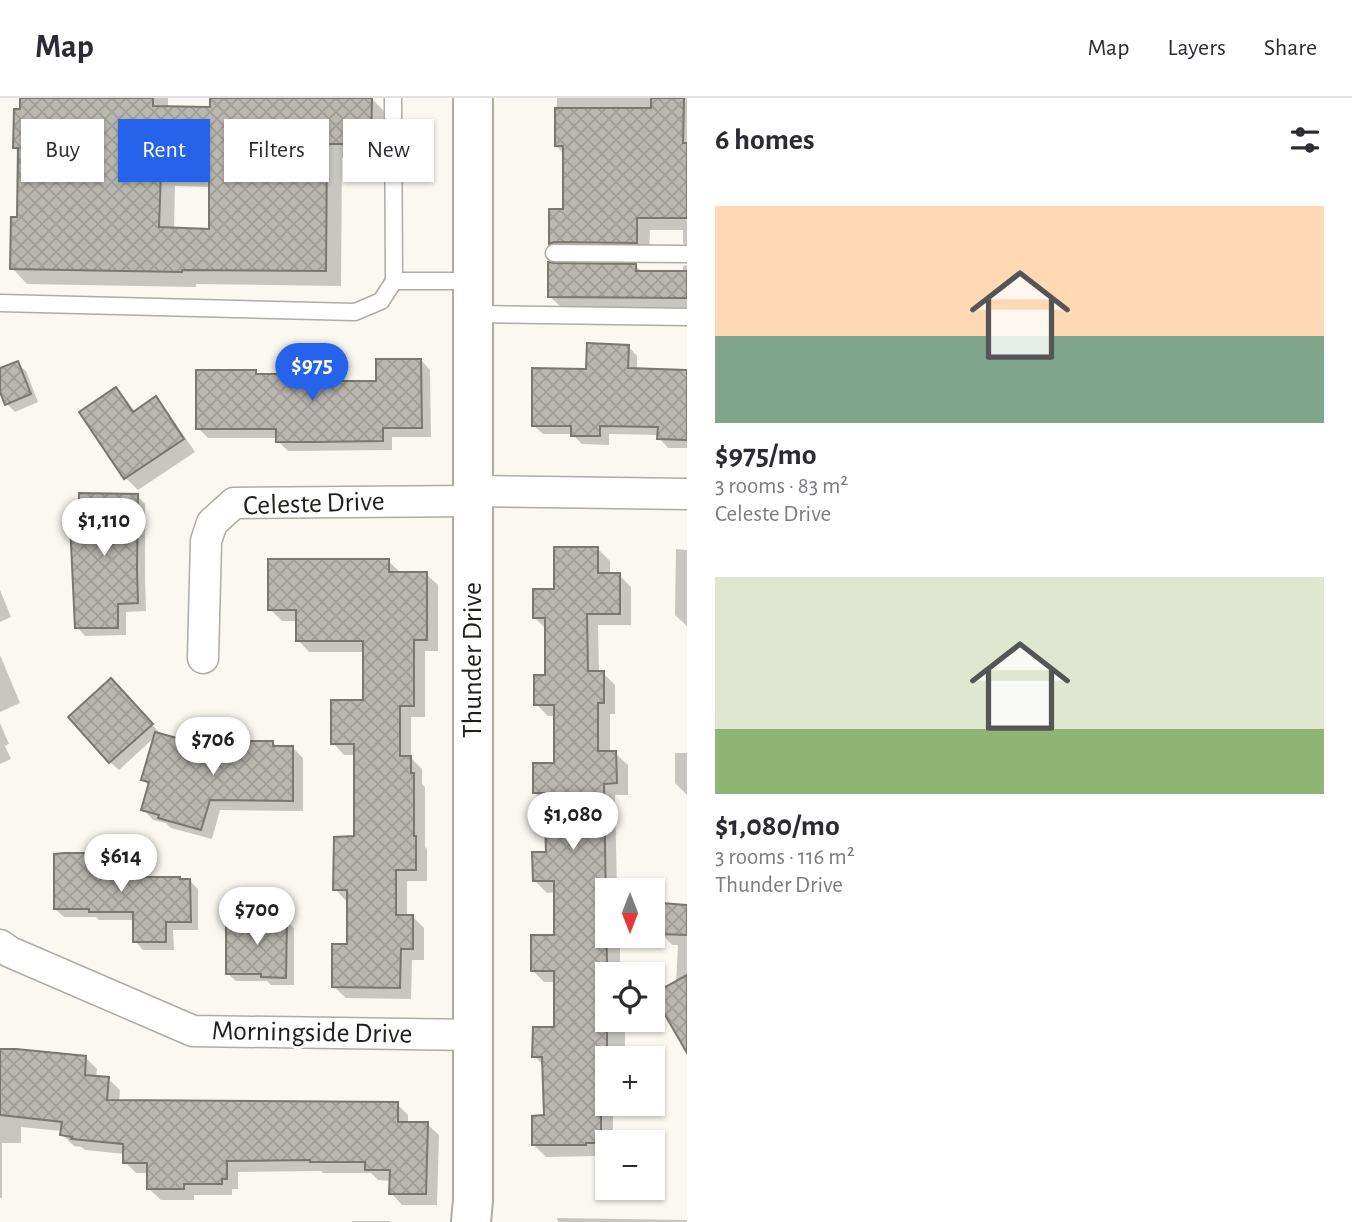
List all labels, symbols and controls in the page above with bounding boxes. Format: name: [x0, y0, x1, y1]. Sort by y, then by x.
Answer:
text: Map: [35, 31, 94, 64]
text: Map: [1087, 36, 1129, 60]
text: Layers: [1167, 36, 1226, 60]
text: Share: [1264, 36, 1317, 60]
chip: Buy: [21, 119, 104, 182]
chip: Rent: [118, 119, 210, 182]
chip: Filters: [224, 119, 329, 182]
chip: New: [343, 119, 434, 182]
icon: filters: [1286, 121, 1324, 159]
text: 6 homes: [715, 125, 815, 155]
icon: home: [957, 252, 1083, 378]
pin: $975: [271, 344, 353, 403]
text: $975: [291, 354, 333, 377]
text: $975/mo: [715, 440, 816, 470]
text: 3 rooms · 83 m²: [715, 475, 848, 498]
street label: Celeste Drive: [243, 488, 385, 520]
pin: $1,110: [47, 498, 161, 558]
text: Celeste Drive: [715, 503, 831, 526]
text: $1,110: [78, 509, 130, 532]
street label: Thunder Drive: [459, 582, 487, 738]
icon: home: [957, 623, 1083, 749]
pin: $706: [172, 718, 254, 777]
text: $706: [191, 728, 235, 751]
pin: $1,080: [516, 792, 630, 852]
text: $1,080: [543, 803, 603, 826]
text: $1,080/mo: [715, 811, 840, 841]
pin: $614: [80, 834, 162, 894]
text: $614: [100, 845, 142, 868]
text: 3 rooms · 116 m²: [715, 846, 855, 869]
text: Thunder Drive: [715, 874, 843, 897]
north arrow: [595, 878, 665, 948]
map controls: [595, 878, 665, 1200]
pin: $700: [216, 888, 298, 947]
text: $700: [235, 898, 279, 921]
button: locate: [595, 962, 665, 1032]
street label: Morningside Drive: [211, 1017, 413, 1049]
button: +: [595, 1046, 665, 1116]
button: −: [595, 1130, 665, 1200]

